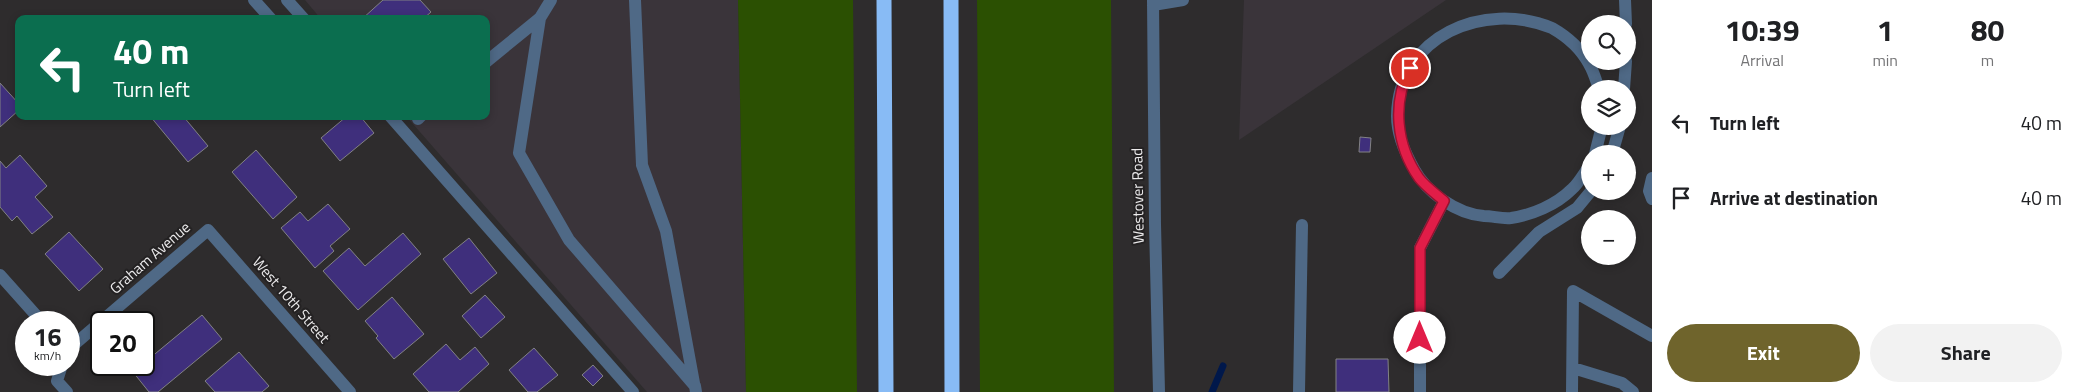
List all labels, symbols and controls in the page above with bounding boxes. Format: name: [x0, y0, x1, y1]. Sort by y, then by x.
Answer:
text: 10:39: [1725, 7, 1800, 53]
text: 1: [1877, 7, 1894, 53]
text: 80: [1971, 7, 2004, 53]
map controls: [1581, 15, 1636, 265]
button: search: [1581, 15, 1636, 70]
text: 40 m: [113, 24, 189, 78]
icon: left: [30, 35, 95, 100]
pin: [1389, 47, 1431, 89]
text: Arrival: [1740, 48, 1784, 72]
text: min: [1872, 48, 1898, 72]
text: m: [1981, 48, 1994, 72]
icon: arrive: [1396, 54, 1424, 82]
text: Turn left: [113, 72, 190, 106]
button: layers: [1581, 80, 1636, 135]
text: Turn left: [1710, 108, 1780, 137]
text: 40 m: [2021, 108, 2062, 137]
icon: left: [1667, 109, 1695, 137]
button: +: [1581, 145, 1636, 200]
street label: Westover Road: [1125, 148, 1150, 244]
text: Arrive at destination: [1710, 183, 1878, 212]
text: 40 m: [2021, 183, 2062, 212]
icon: arrive: [1667, 184, 1695, 212]
button: −: [1581, 210, 1636, 265]
street label: Graham Avenue: [104, 216, 195, 299]
street label: West 10th Street: [247, 251, 336, 349]
speed limit sign: 20: [90, 311, 155, 376]
position arrow: [1393, 311, 1445, 363]
text: 16: [33, 318, 62, 356]
button: Exit: [1667, 324, 1860, 382]
button: Share: [1870, 324, 2062, 382]
text: km/h: [34, 346, 61, 365]

